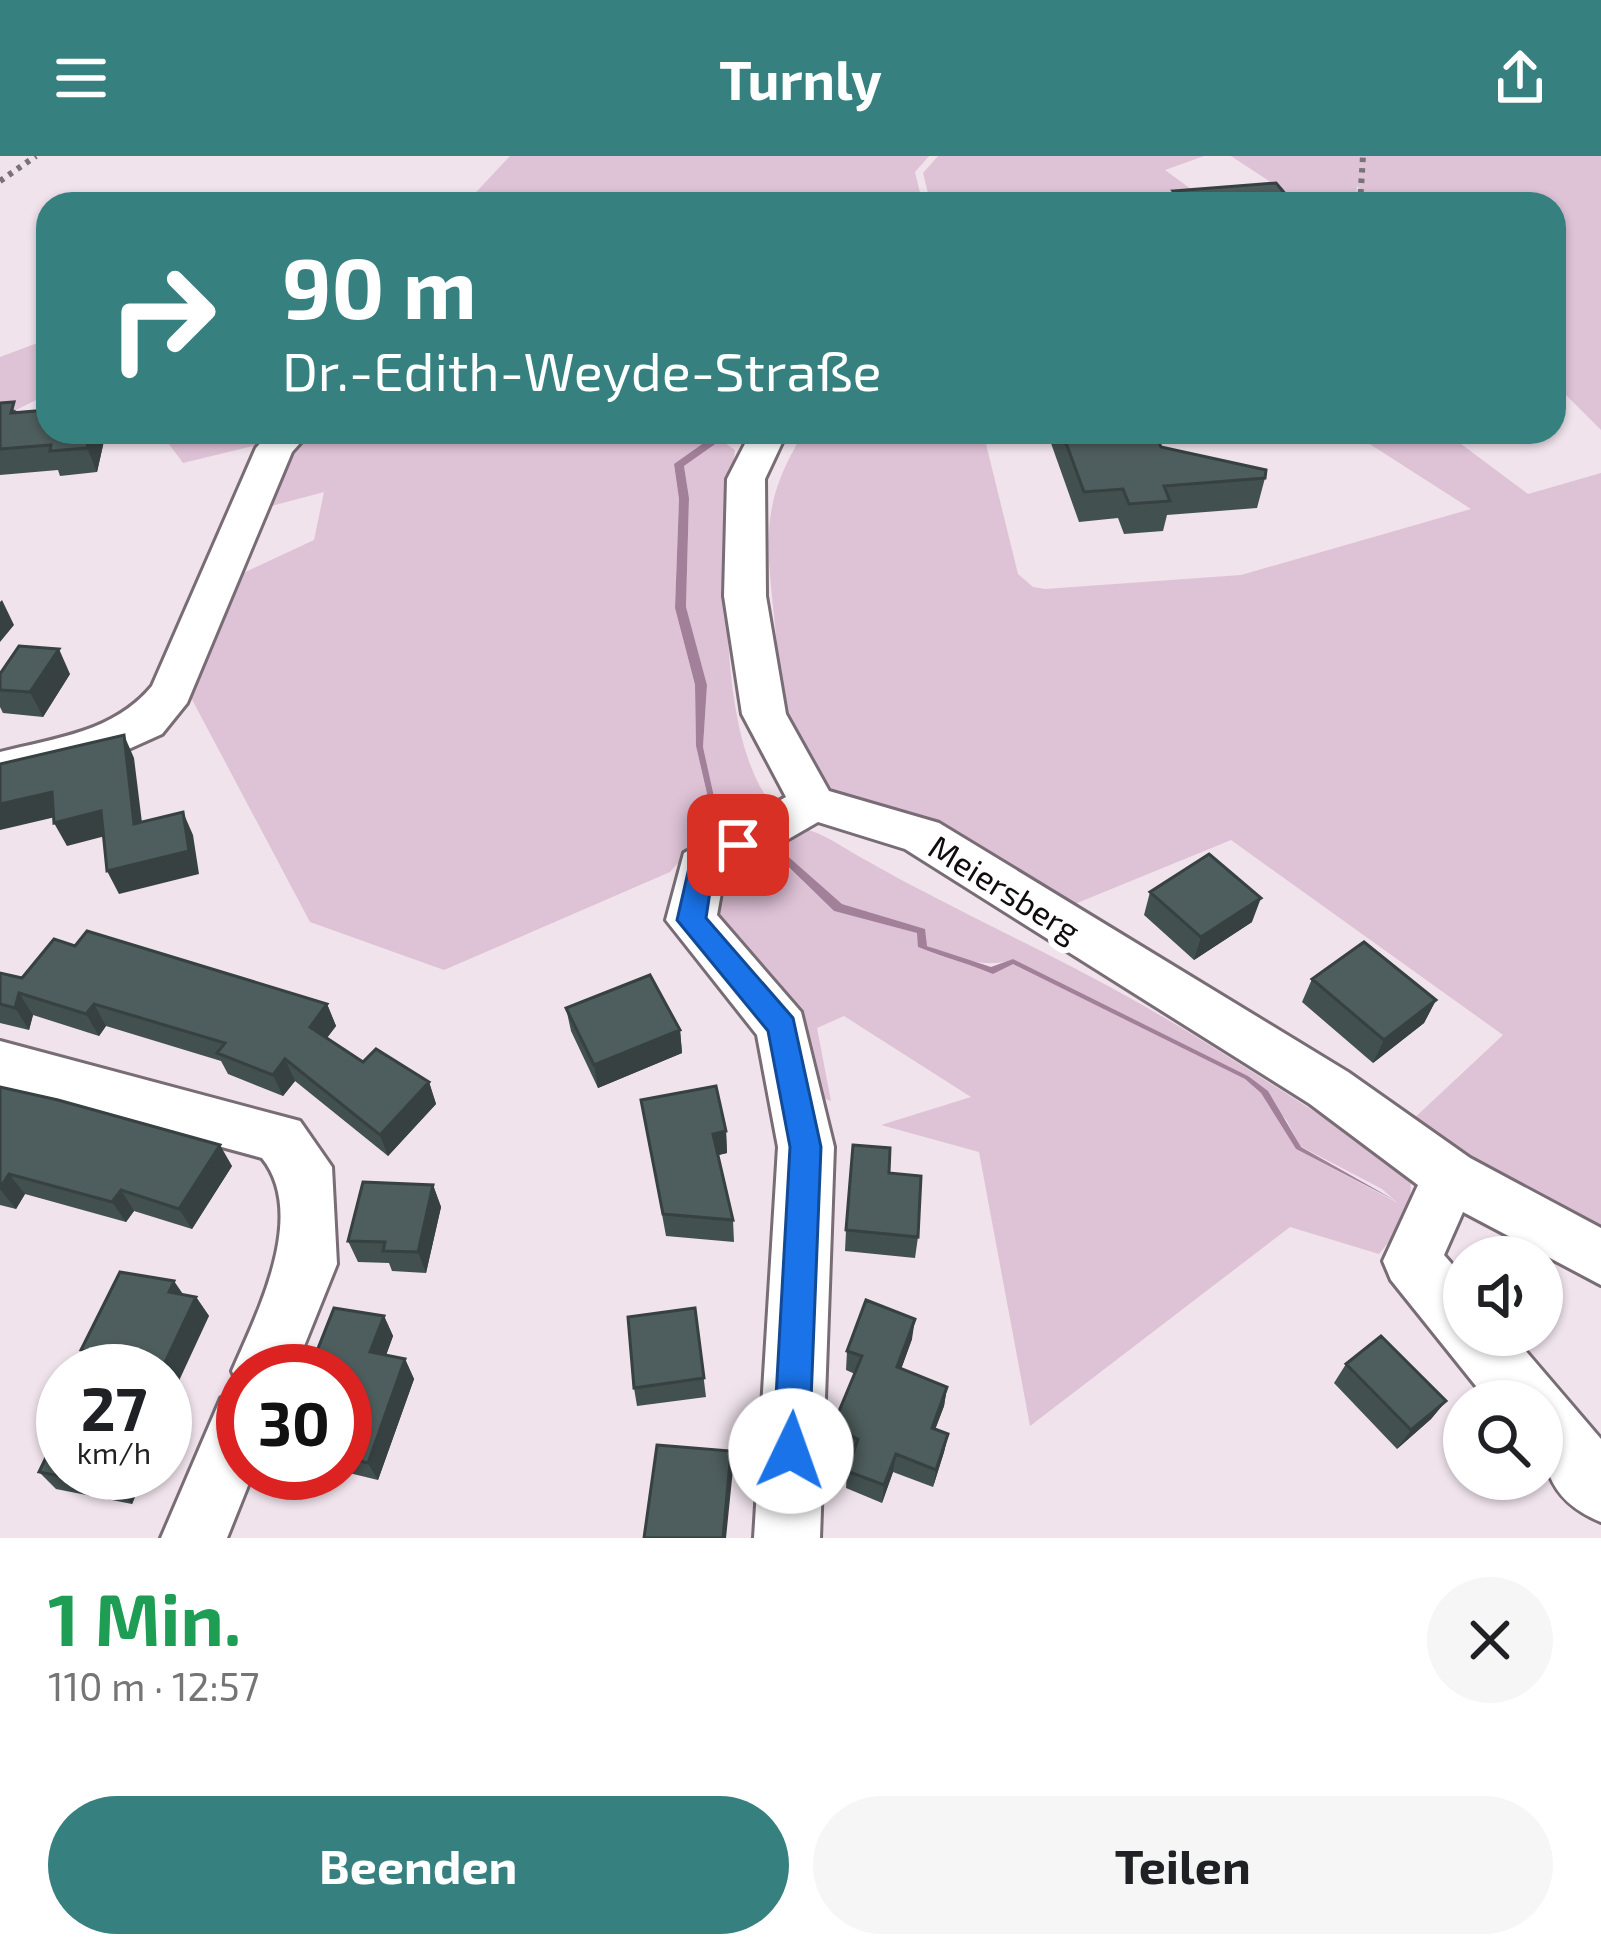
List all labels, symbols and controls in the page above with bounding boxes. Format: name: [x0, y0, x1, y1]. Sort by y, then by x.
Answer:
icon: menu: [48, 45, 114, 111]
icon: share: [1487, 45, 1553, 111]
text: Turnly: [719, 46, 882, 111]
text: 90 m: [282, 235, 477, 336]
icon: right: [84, 240, 240, 396]
text: Dr.-Edith-Weyde-Straße: [282, 337, 882, 402]
pin: [687, 794, 789, 896]
icon: arrive: [705, 812, 771, 878]
street label: Meiersberg: [922, 826, 1088, 950]
map controls: [1443, 1236, 1563, 1500]
button: sound: [1443, 1236, 1563, 1356]
speed limit sign: 30: [216, 1344, 372, 1500]
text: 27: [81, 1371, 147, 1443]
button: search: [1443, 1380, 1563, 1500]
position arrow: [728, 1388, 854, 1514]
text: km/h: [77, 1434, 151, 1470]
text: 1 Min.: [48, 1574, 241, 1660]
button: close: [1427, 1577, 1553, 1703]
text: 110 m · 12:57: [48, 1662, 260, 1709]
button: Beenden: [48, 1796, 789, 1934]
button: Teilen: [813, 1796, 1553, 1934]

